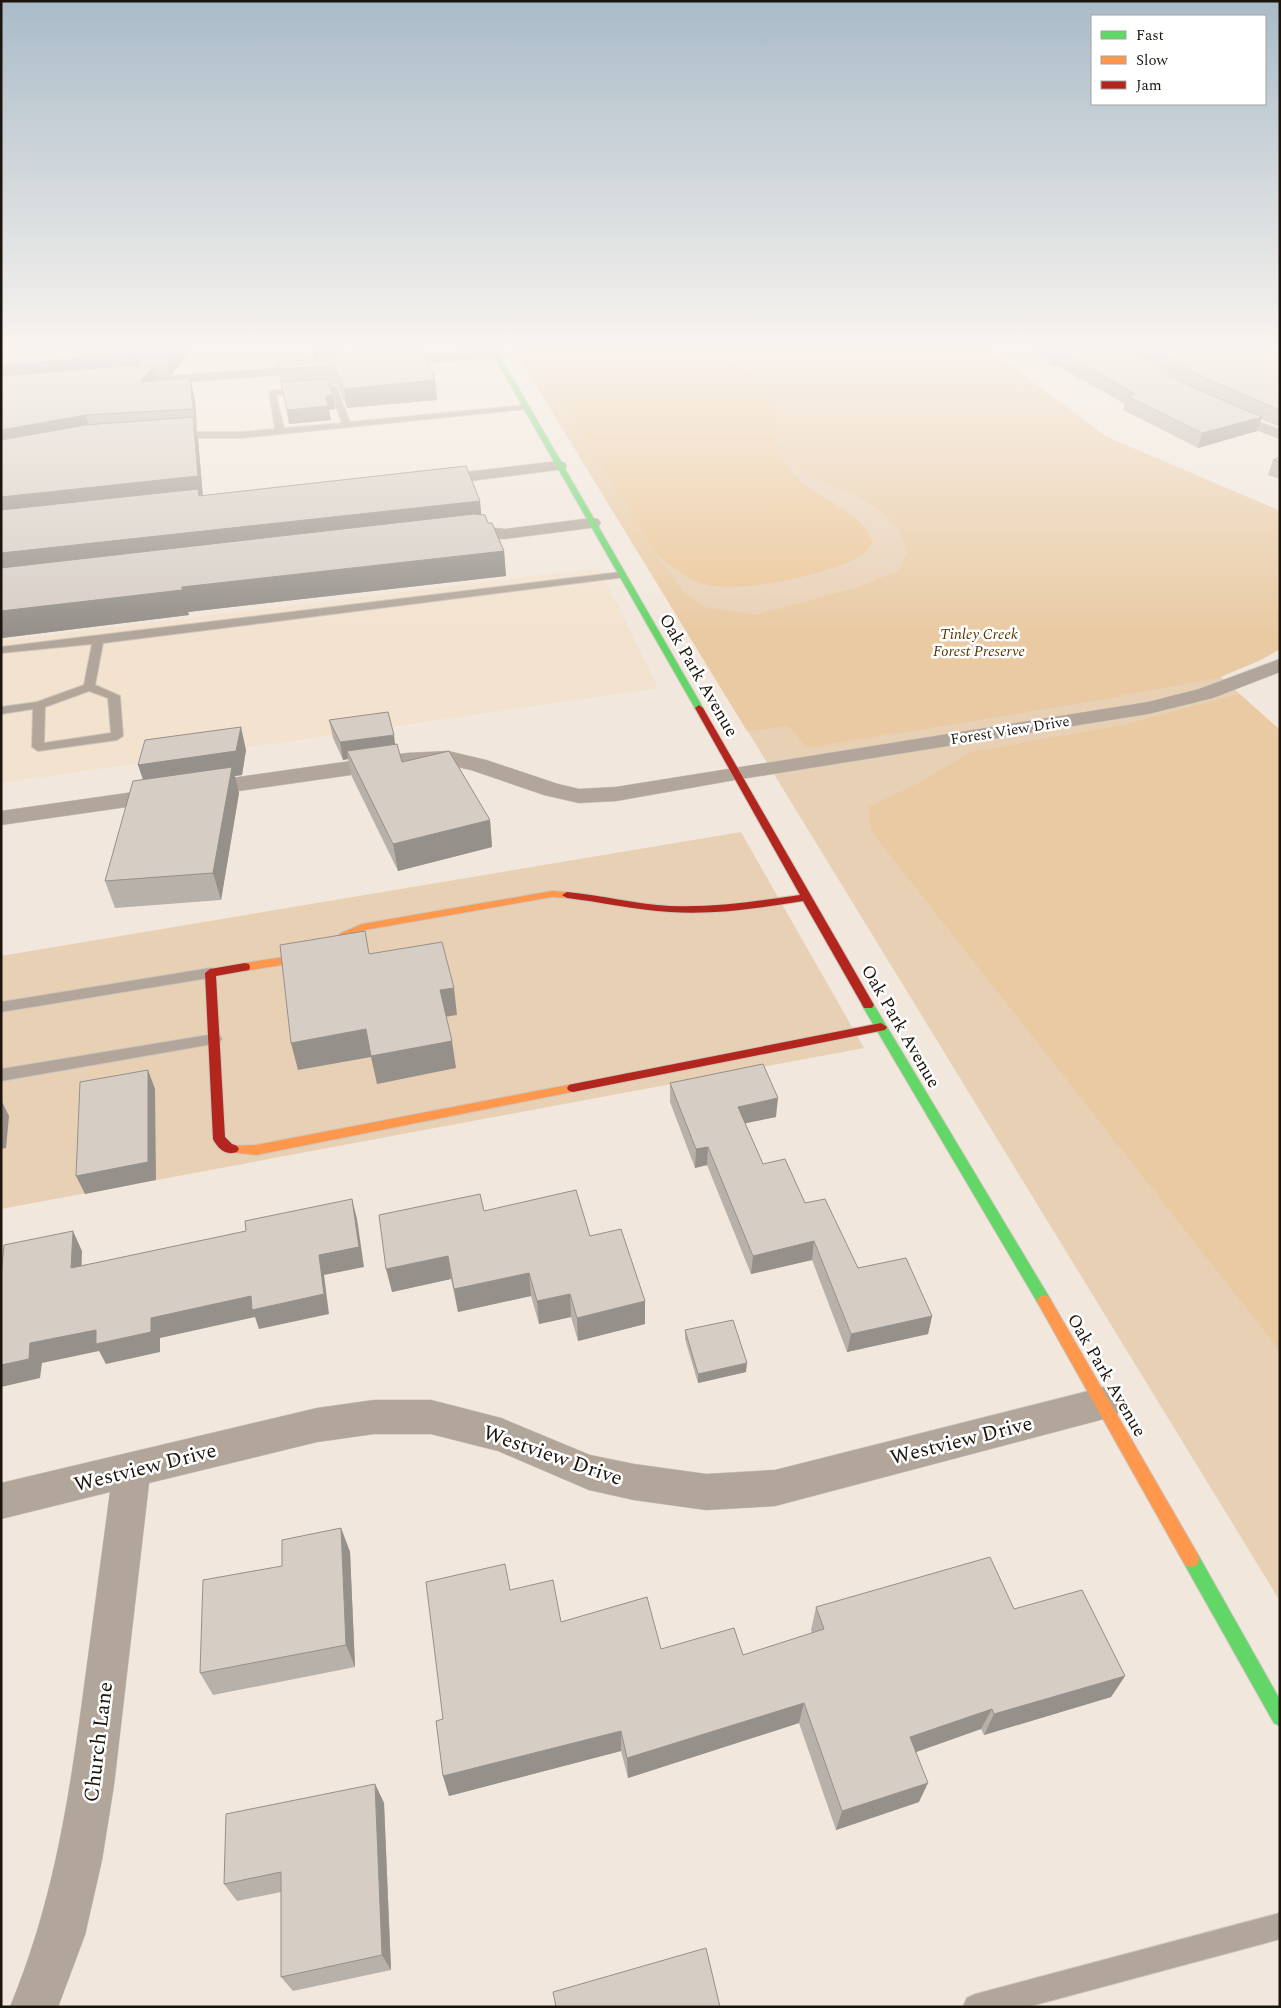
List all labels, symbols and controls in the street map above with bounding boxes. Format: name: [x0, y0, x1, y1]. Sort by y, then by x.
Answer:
legend: [1091, 15, 1266, 105]
text: Fast: [1136, 24, 1164, 47]
text: Slow: [1136, 49, 1168, 72]
text: Jam: [1136, 74, 1162, 97]
street label: Oak Park Avenue: [652, 608, 745, 742]
park label: Tinley Creek Forest Preserve: [933, 623, 1025, 663]
street label: Forest View Drive: [949, 710, 1071, 751]
street label: Oak Park Avenue: [854, 959, 947, 1093]
street label: Oak Park Avenue: [1060, 1308, 1153, 1442]
street label: Westview Drive: [887, 1408, 1036, 1474]
street label: Westview Drive: [478, 1417, 627, 1495]
street label: Westview Drive: [71, 1435, 220, 1501]
street label: Church Lane: [76, 1680, 122, 1804]

